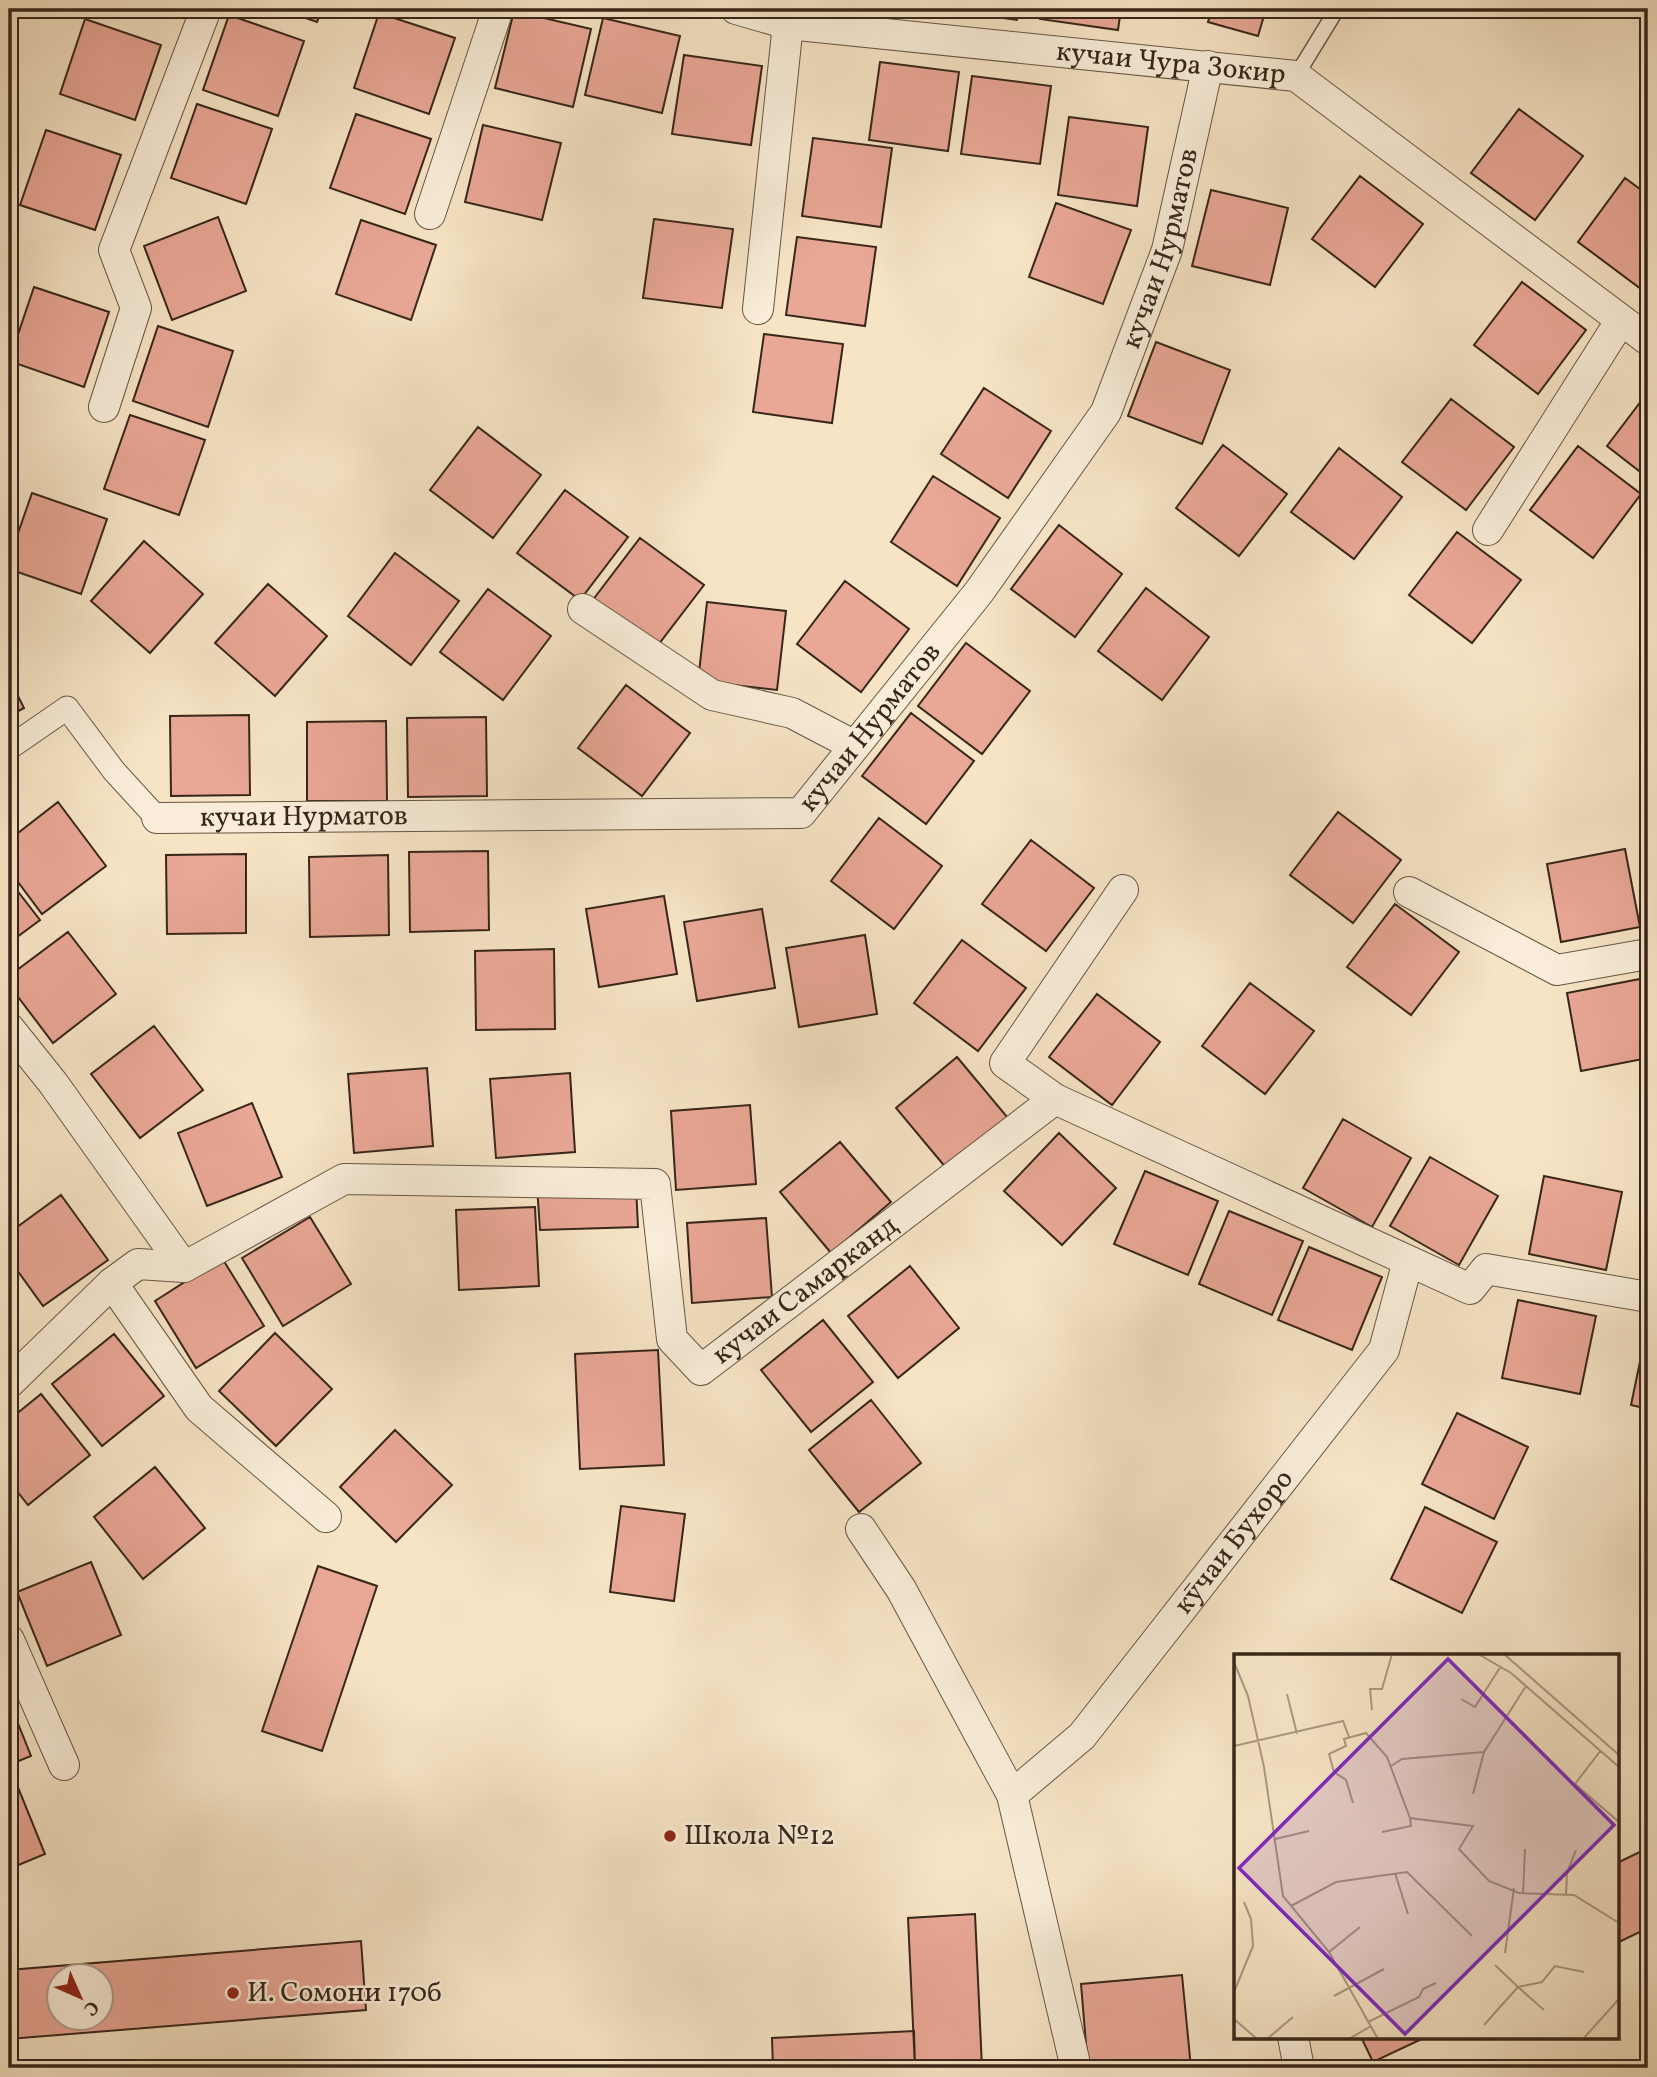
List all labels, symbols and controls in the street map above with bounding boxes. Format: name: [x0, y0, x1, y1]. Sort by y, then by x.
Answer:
street label: кучаи Чура Зокир: [1054, 32, 1287, 94]
street label: кучаи Нурматов: [1112, 144, 1209, 354]
street label: кучаи Нурматов: [790, 634, 950, 821]
street label: кучаи Нурматов: [200, 797, 408, 837]
street label: кучаи Самарканд: [704, 1207, 906, 1374]
street label: кӯчаи Бухоро: [1165, 1461, 1303, 1623]
inset map: [1234, 1654, 1618, 2038]
place label: Школа №12: [684, 1817, 835, 1856]
marker: Школа №12: [662, 1828, 678, 1844]
north arrow: [46, 1962, 116, 2032]
place label: И. Сомони 170б: [247, 1974, 442, 2013]
marker: И. Сомони 170б: [225, 1985, 241, 2001]
text: С: [77, 1994, 104, 2021]

